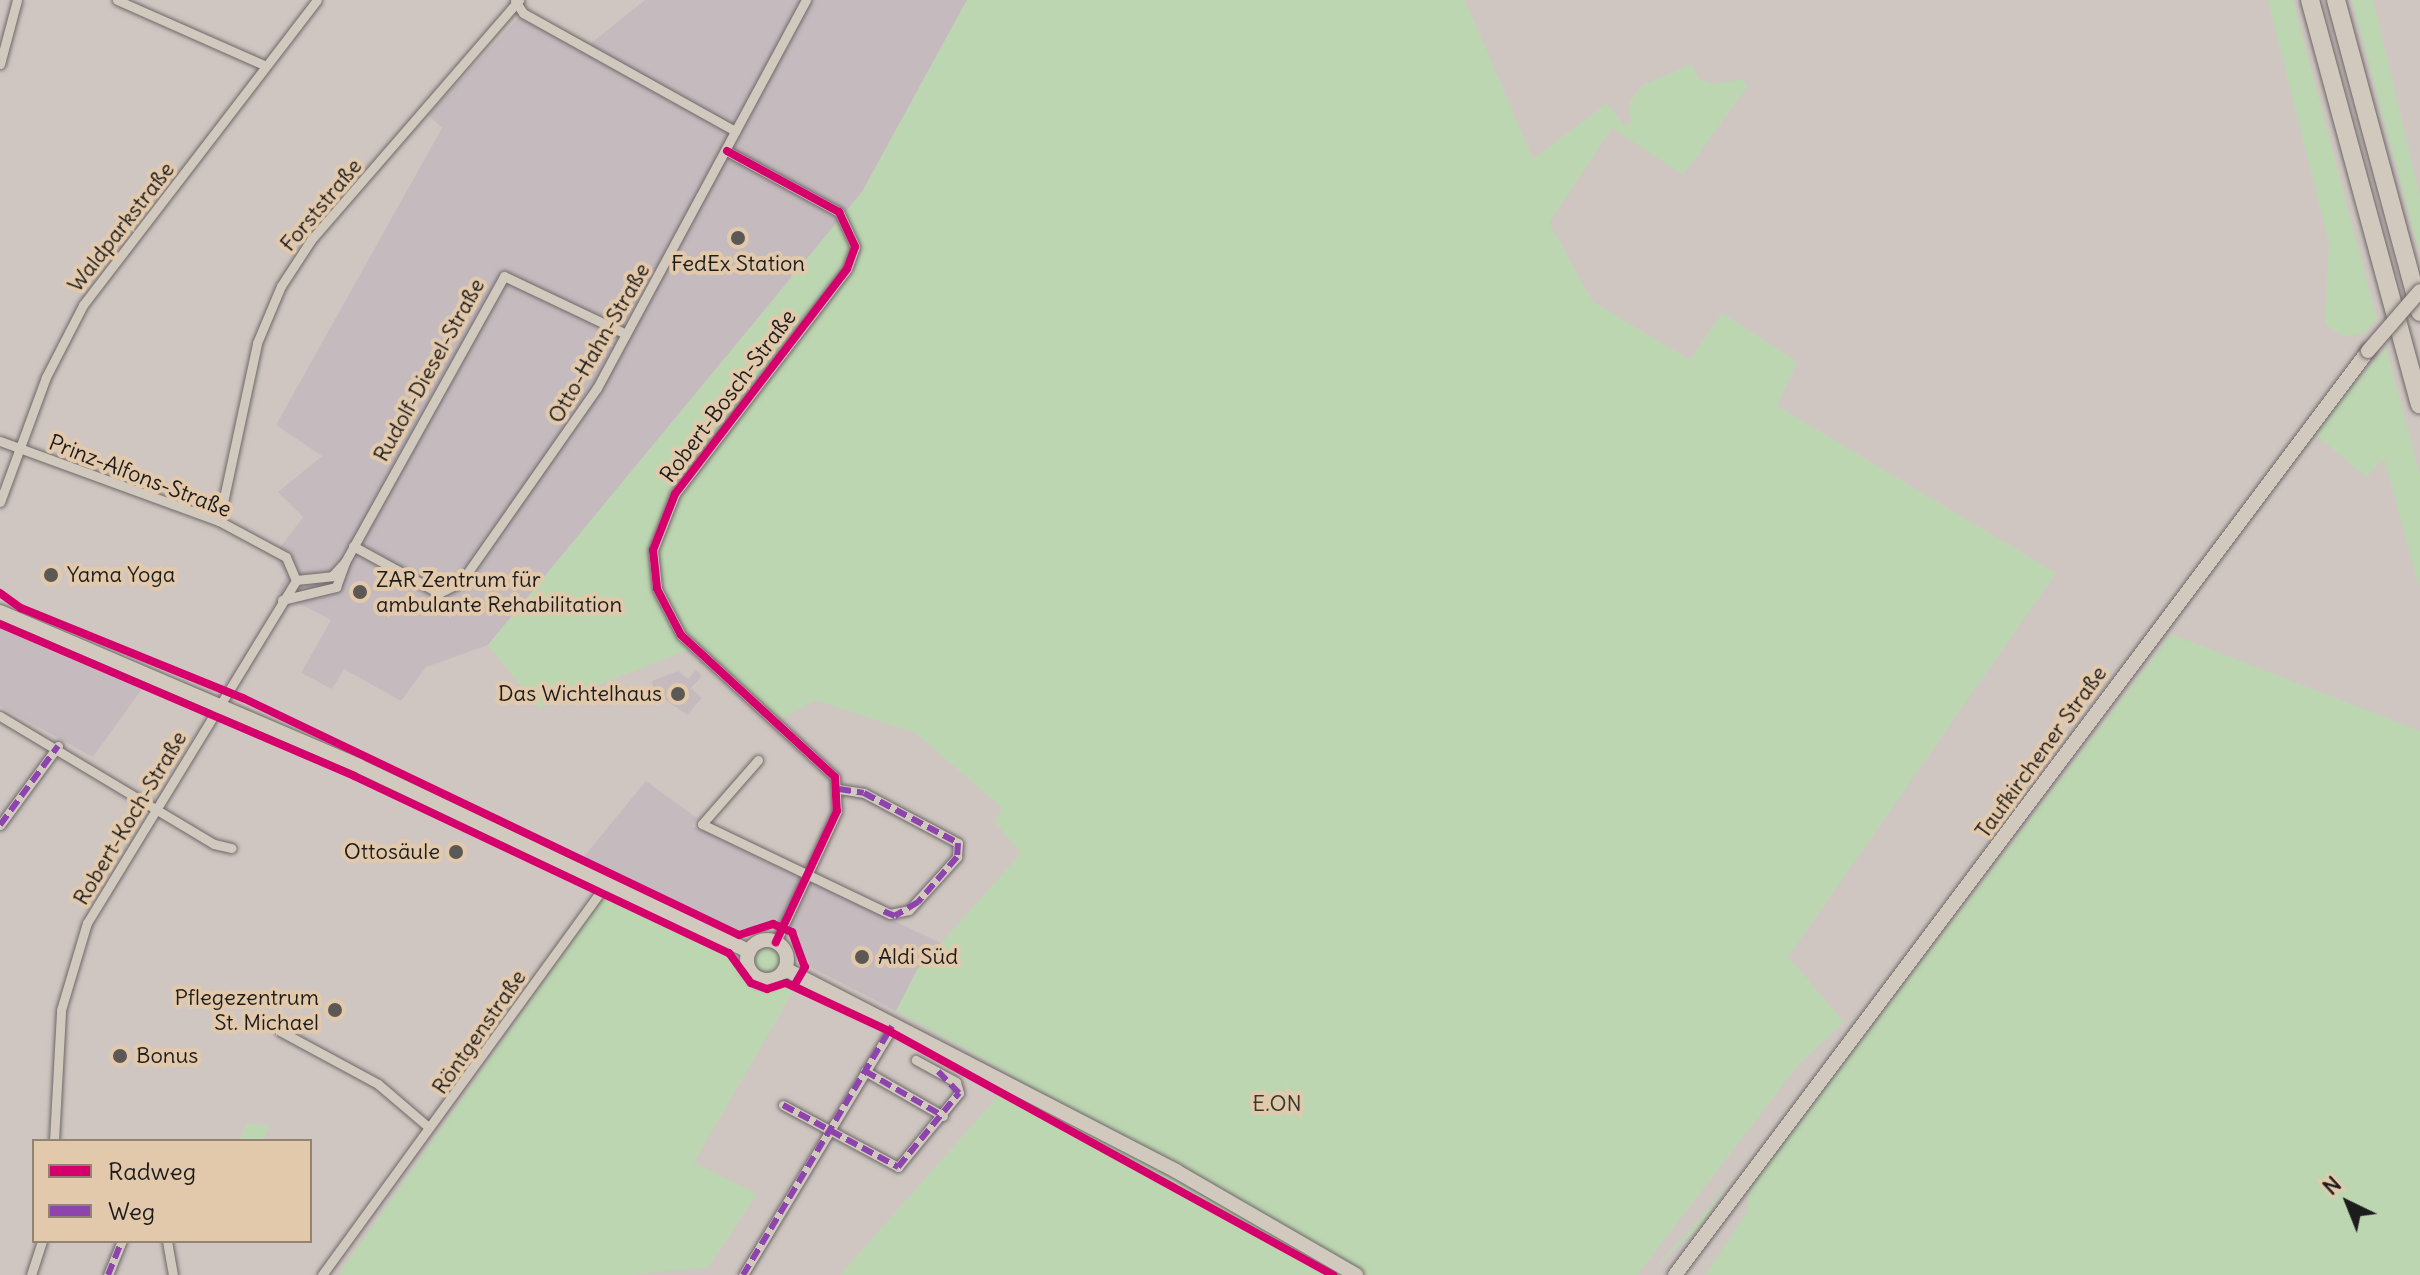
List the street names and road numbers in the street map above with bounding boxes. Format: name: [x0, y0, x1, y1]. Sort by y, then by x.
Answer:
street label: Forststraße: [275, 153, 367, 257]
street label: Waldparkstraße: [62, 157, 180, 297]
street label: Otto-Hahn-Straße: [542, 258, 656, 428]
street label: Rudolf-Diesel-Straße: [368, 274, 490, 466]
street label: Robert-Bosch-Straße: [655, 305, 801, 487]
street label: Prinz-Alfons-Straße: [45, 429, 235, 523]
street label: Taufkirchener Straße: [1970, 661, 2112, 843]
street label: Robert-Koch-Straße: [68, 726, 192, 910]
street label: Röntgenstraße: [426, 965, 532, 1099]

